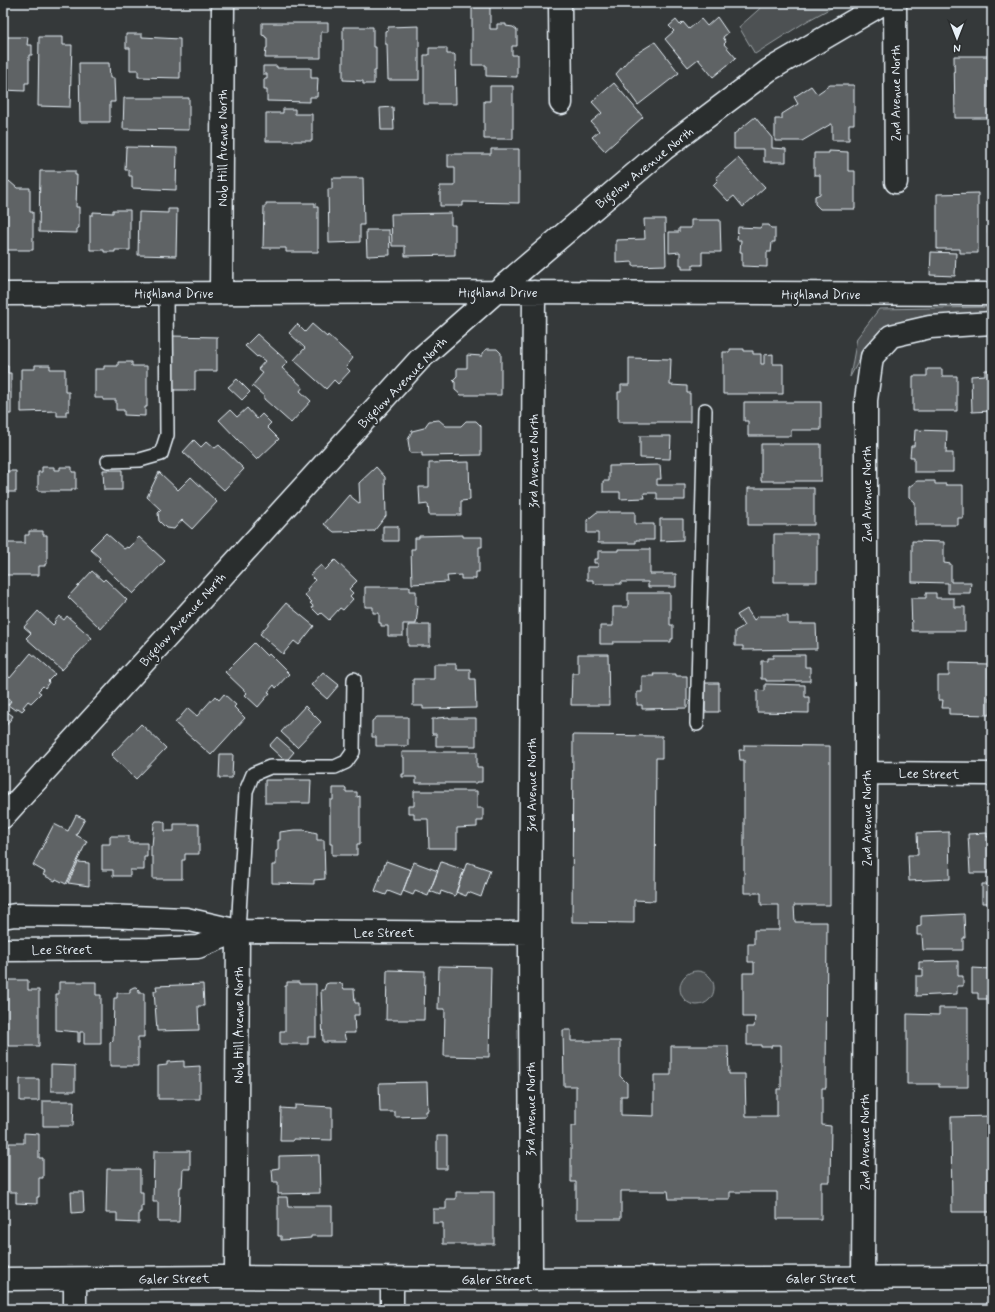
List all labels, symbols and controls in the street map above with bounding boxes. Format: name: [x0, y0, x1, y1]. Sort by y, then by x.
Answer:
north arrow: [937, 18, 977, 58]
text: N: [953, 40, 961, 54]
street label: 2nd Avenue North: [888, 45, 905, 141]
street label: Nob Hill Avenue North: [215, 89, 232, 207]
street label: Bigelow Avenue North: [593, 123, 699, 214]
street label: Highland Drive: [458, 285, 538, 304]
street label: Highland Drive: [134, 286, 214, 305]
street label: Highland Drive: [781, 287, 861, 306]
street label: Bigelow Avenue North: [355, 334, 453, 434]
street label: 3rd Avenue North: [526, 414, 543, 508]
street label: 2nd Avenue North: [859, 446, 876, 542]
street label: Bigelow Avenue North: [136, 569, 231, 672]
street label: 3rd Avenue North: [524, 738, 541, 832]
street label: Lee Street: [898, 765, 960, 784]
street label: 2nd Avenue North: [859, 770, 876, 866]
street label: Lee Street: [354, 925, 415, 942]
street label: Lee Street: [32, 942, 93, 959]
street label: Nob Hill Avenue North: [231, 966, 248, 1084]
street label: 3rd Avenue North: [523, 1062, 540, 1156]
street label: 2nd Avenue North: [857, 1094, 874, 1190]
street label: Galer Street: [138, 1270, 210, 1289]
street label: Galer Street: [786, 1271, 857, 1288]
street label: Galer Street: [462, 1272, 533, 1289]

